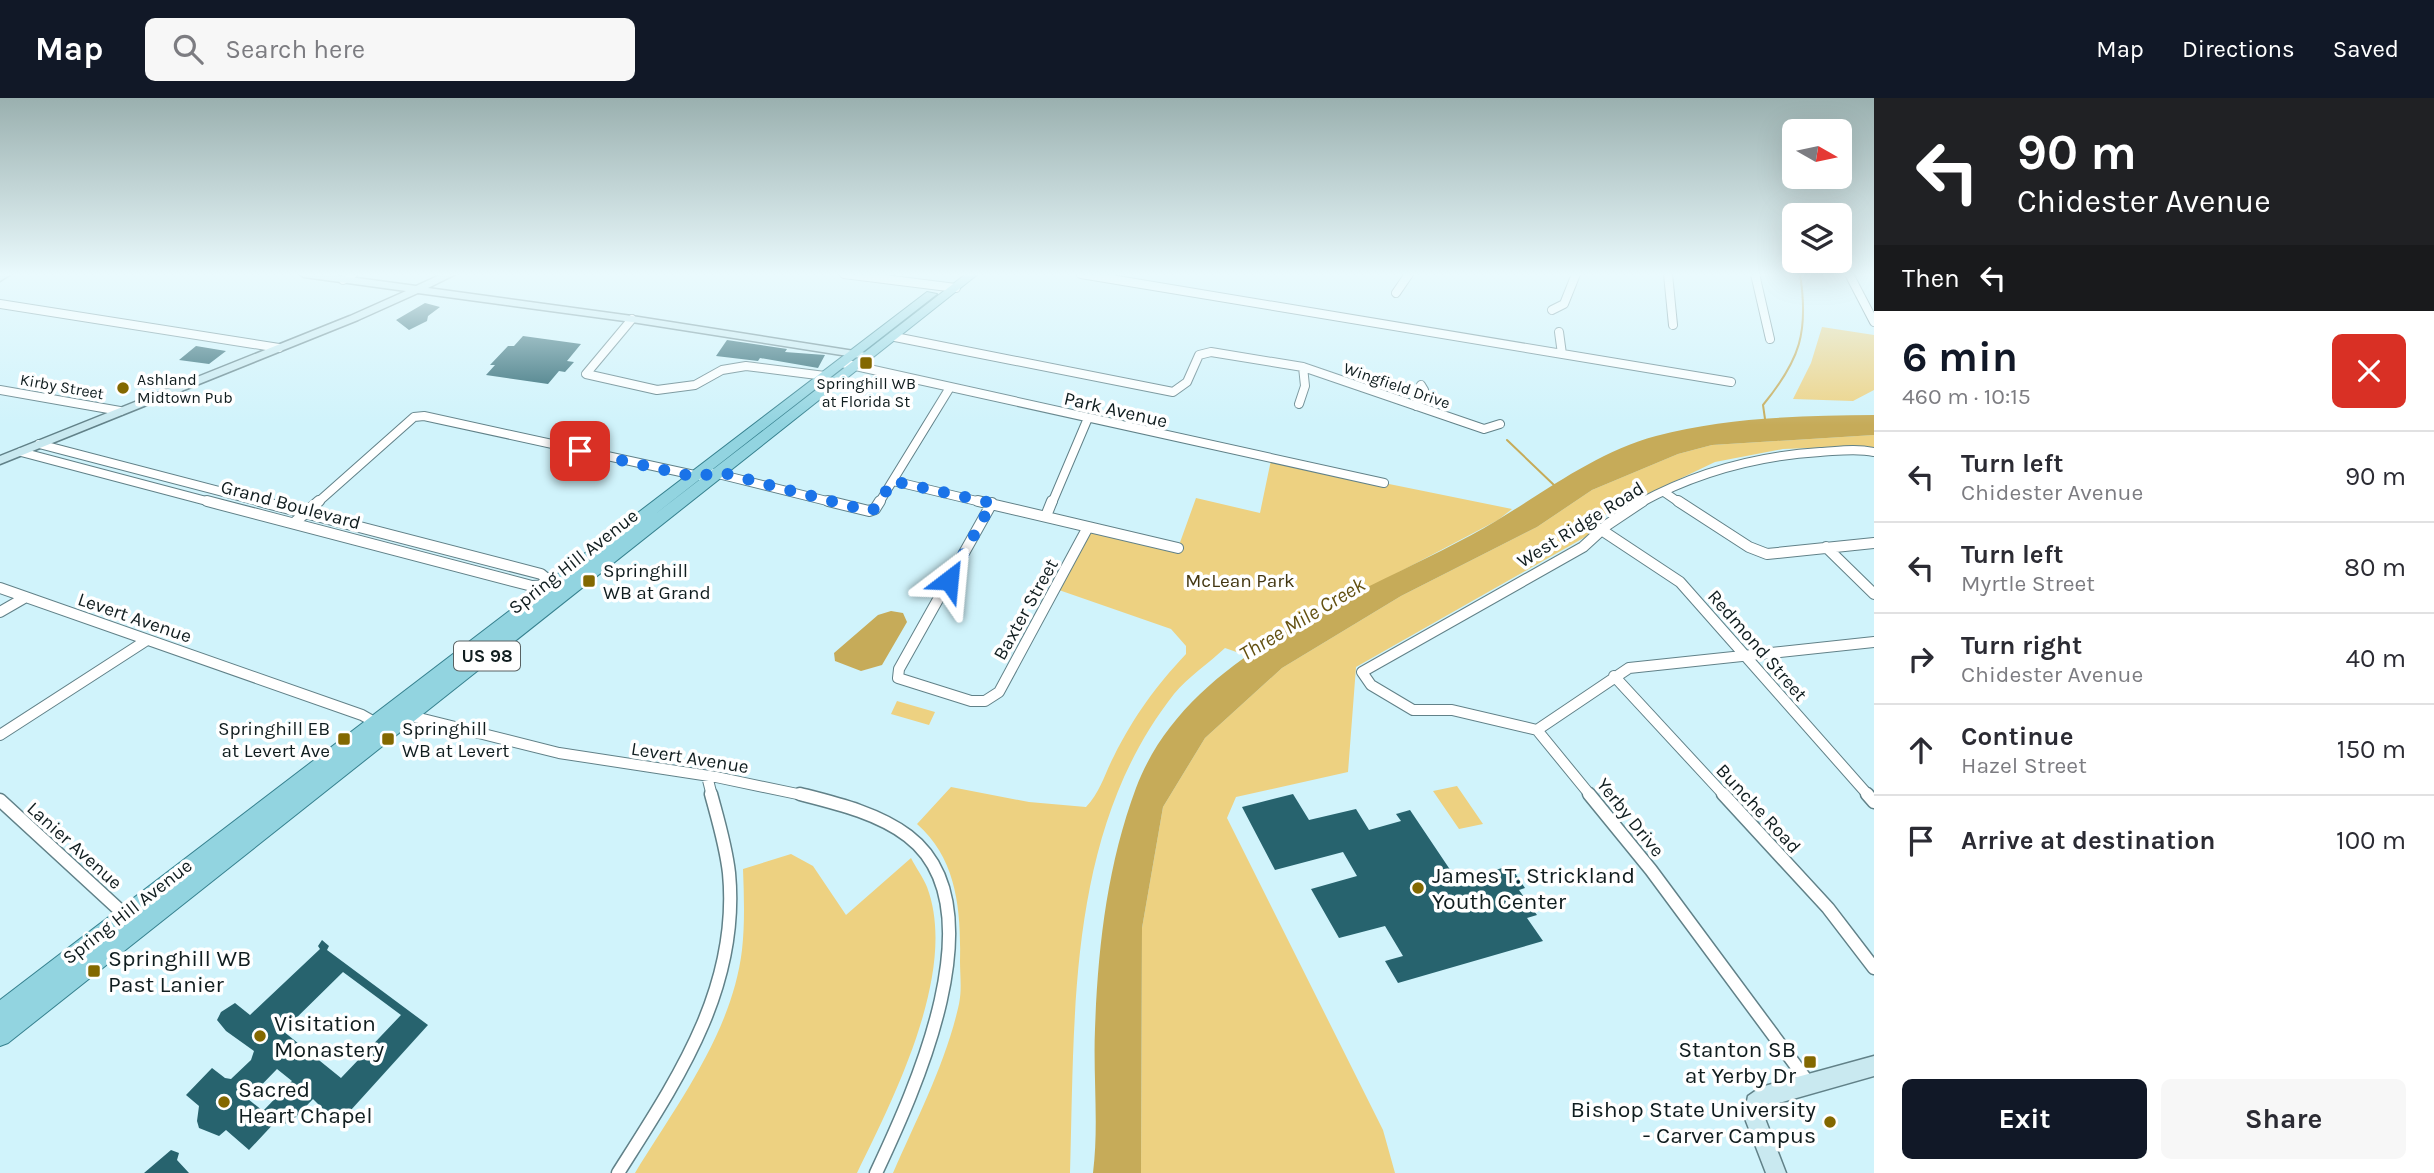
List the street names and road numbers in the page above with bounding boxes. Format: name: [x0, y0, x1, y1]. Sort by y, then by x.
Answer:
street label: Wingfield Drive: [1341, 358, 1453, 413]
street label: Kirby Street: [18, 370, 105, 403]
street label: Park Avenue: [1062, 387, 1170, 433]
street label: Grand Boulevard: [218, 476, 363, 534]
street label: West Ridge Road: [1513, 477, 1648, 573]
street label: Spring Hill Avenue: [505, 505, 643, 619]
street label: Baxter Street: [989, 555, 1063, 664]
street label: Redmond Street: [1703, 586, 1812, 706]
street label: Levert Avenue: [75, 588, 195, 648]
road number: US 98: [454, 642, 520, 670]
street label: Levert Avenue: [629, 738, 750, 778]
street label: Bunche Road: [1711, 759, 1805, 858]
street label: Yerby Drive: [1592, 774, 1669, 861]
street label: Lanier Avenue: [22, 797, 126, 894]
street label: Spring Hill Avenue: [59, 855, 197, 969]

